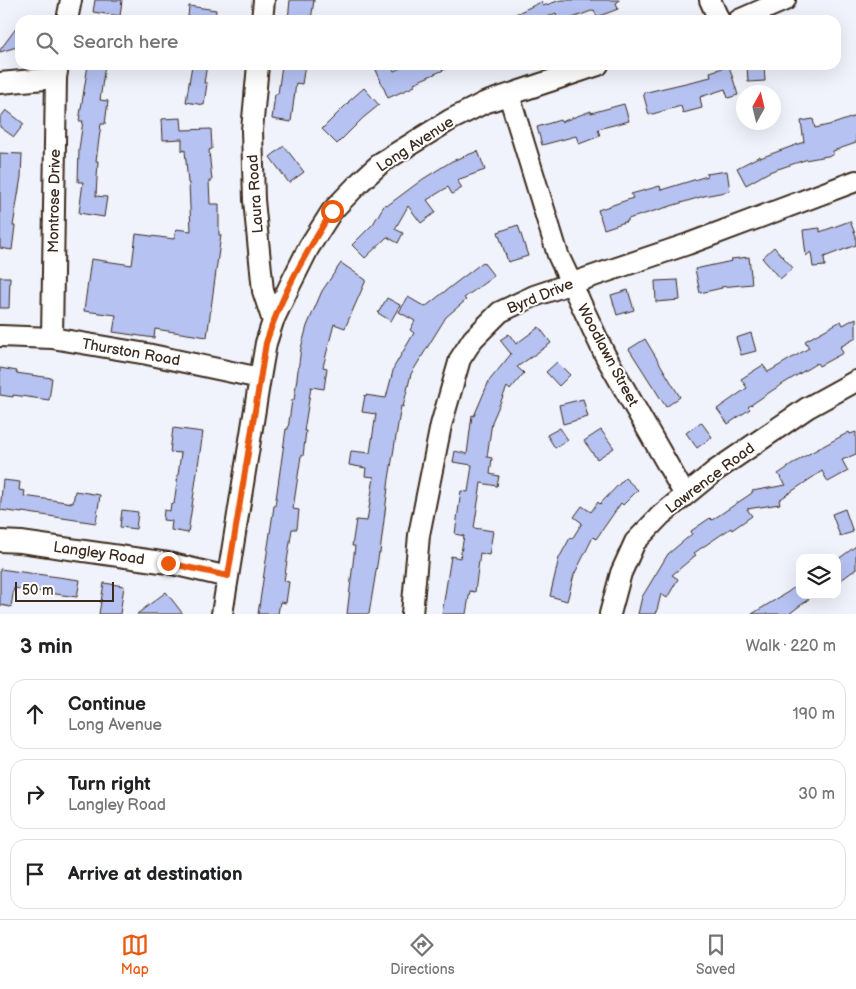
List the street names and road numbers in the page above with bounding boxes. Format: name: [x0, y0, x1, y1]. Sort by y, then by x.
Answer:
street label: Long Avenue: [373, 112, 458, 176]
street label: Montrose Drive: [44, 149, 65, 253]
street label: Laura Road: [243, 154, 268, 234]
street label: Byrd Drive: [504, 274, 576, 318]
street label: Woodlawn Street: [572, 301, 643, 410]
street label: Thurston Road: [80, 334, 182, 370]
street label: Lawrence Road: [662, 439, 759, 518]
street label: Langley Road: [52, 538, 146, 569]

